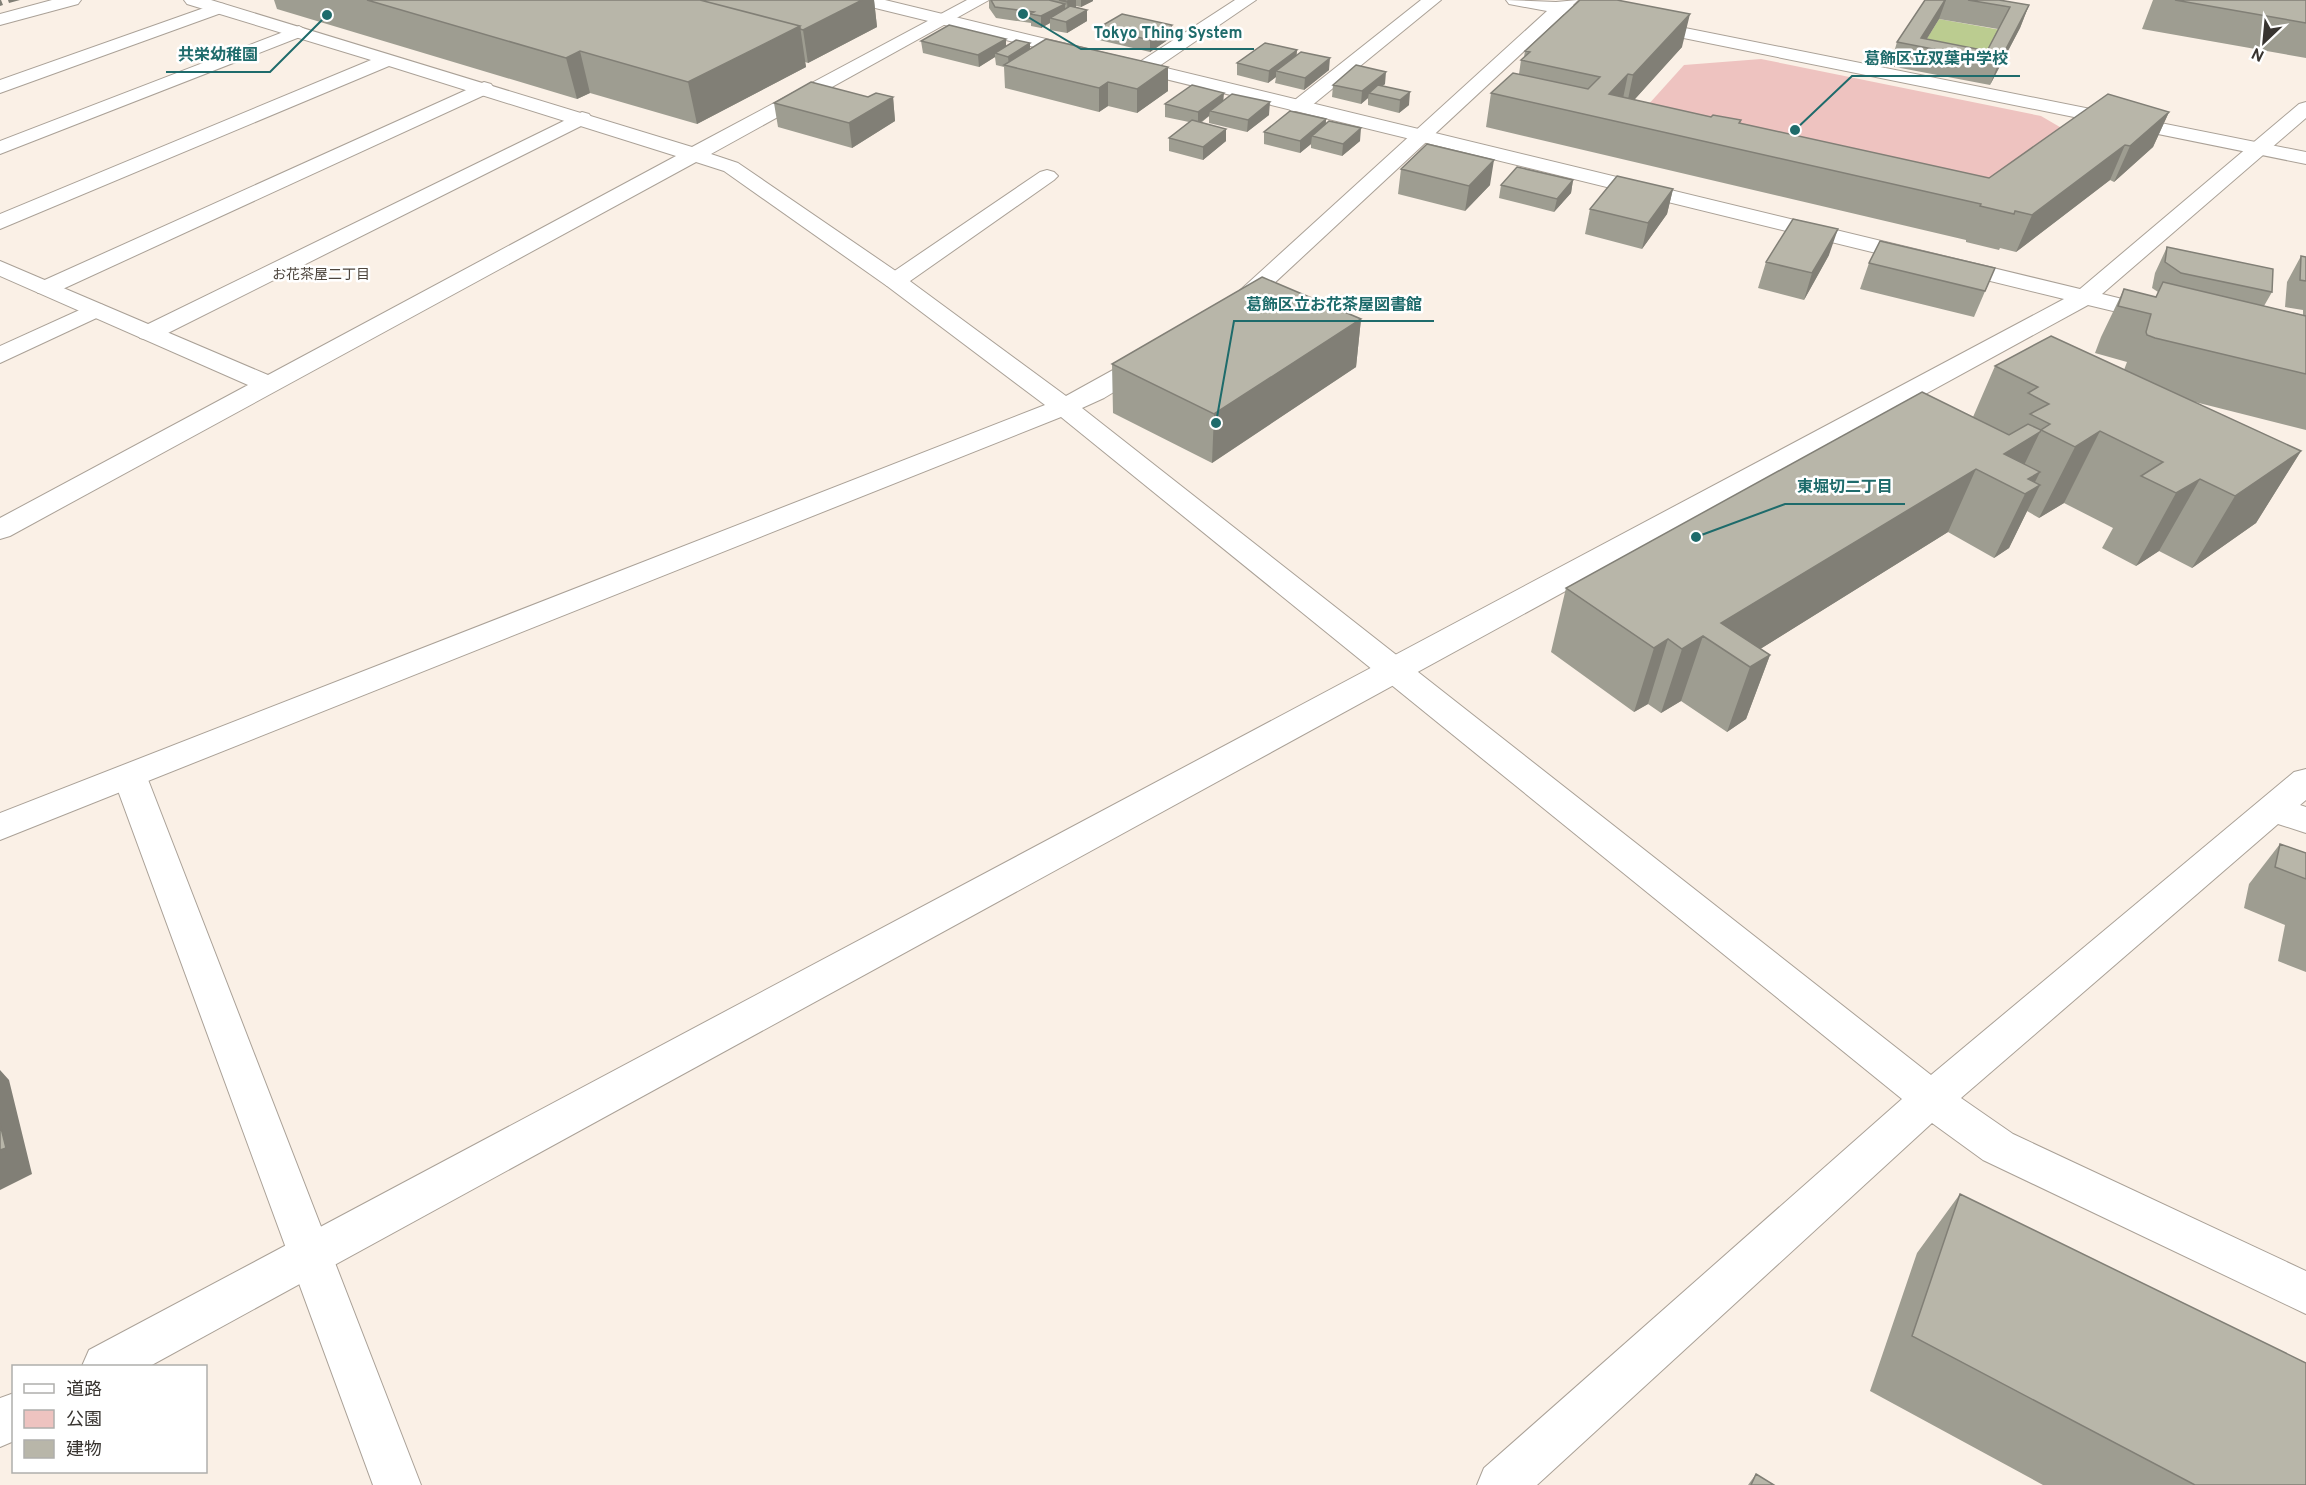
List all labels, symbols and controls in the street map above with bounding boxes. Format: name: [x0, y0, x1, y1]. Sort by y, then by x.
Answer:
north arrow: [2234, 12, 2294, 72]
callout: Tokyo Thing System: [1081, 15, 1254, 49]
text: Tokyo Thing System: [1093, 24, 1243, 44]
callout: 共栄幼稚園: [166, 38, 270, 72]
callout: 葛飾区立双葉中学校: [1852, 42, 2020, 76]
text: N: [2249, 42, 2268, 65]
text: 共栄幼稚園: [178, 46, 258, 66]
text: 葛飾区立双葉中学校: [1864, 50, 2008, 70]
district label: お花茶屋二丁目: [272, 267, 370, 284]
callout: 葛飾区立お花茶屋図書館: [1234, 287, 1434, 321]
text: 葛飾区立お花茶屋図書館: [1246, 296, 1422, 316]
callout: 東堀切二丁目: [1785, 470, 1905, 504]
text: 東堀切二丁目: [1797, 478, 1893, 498]
legend: [12, 1365, 207, 1473]
text: 道路: [66, 1379, 102, 1402]
text: 公園: [66, 1409, 102, 1432]
text: 建物: [66, 1439, 102, 1462]

